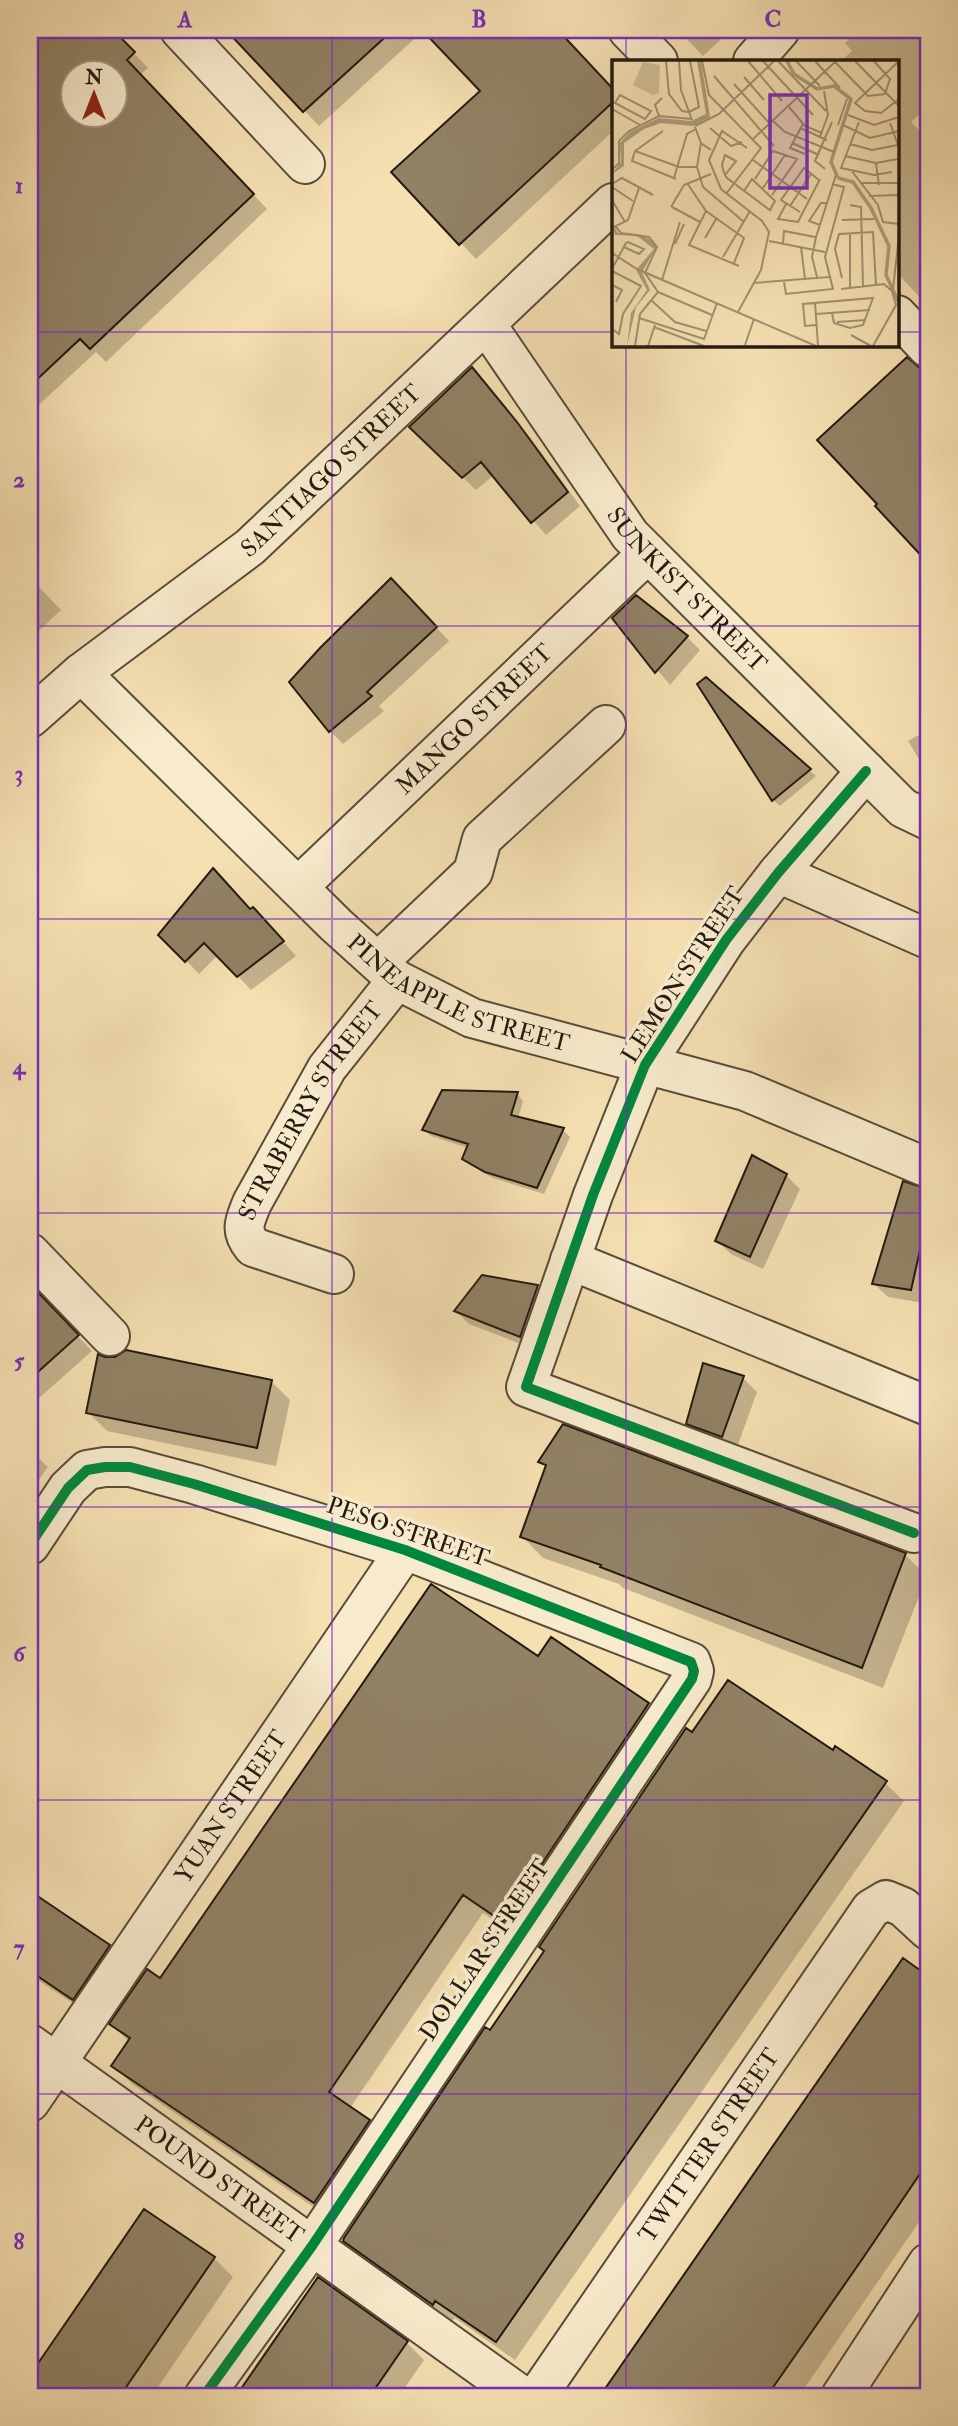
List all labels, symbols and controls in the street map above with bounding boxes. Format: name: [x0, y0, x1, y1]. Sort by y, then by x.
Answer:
text: A: [177, 5, 193, 34]
text: B: [471, 5, 487, 34]
text: C: [765, 5, 781, 34]
north arrow: [60, 60, 130, 130]
inset map: [612, 60, 898, 346]
text: N: [84, 66, 103, 90]
text: 1: [15, 171, 23, 200]
street label: SANTIAGO STREET: [234, 377, 428, 564]
text: 2: [13, 465, 25, 494]
street label: SUNKIST STREET: [600, 501, 774, 679]
street label: MANGO STREET: [389, 637, 559, 801]
text: 3: [15, 759, 23, 788]
street label: LEMON STREET: [614, 881, 752, 1069]
street label: PINEAPPLE STREET: [341, 927, 573, 1059]
street label: STRABERRY STREET: [231, 995, 390, 1225]
text: 4: [12, 1052, 27, 1081]
text: 5: [14, 1346, 25, 1375]
street label: PESO STREET: [323, 1490, 494, 1574]
text: 6: [13, 1639, 27, 1668]
street label: YUAN STREET: [168, 1724, 294, 1889]
street label: DOLLAR STREET: [413, 1853, 557, 2047]
text: 7: [14, 1933, 25, 1962]
street label: TWITTER STREET: [631, 2042, 786, 2248]
street label: POUND STREET: [129, 2109, 310, 2251]
text: 8: [14, 2227, 25, 2256]

